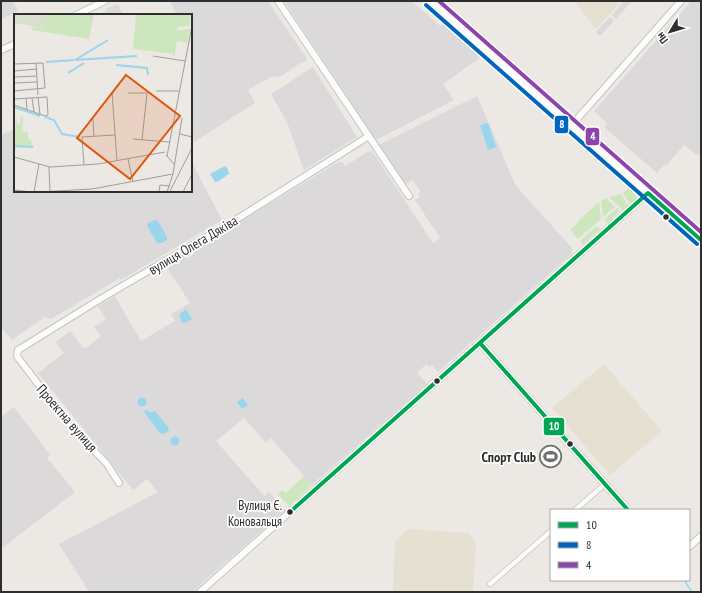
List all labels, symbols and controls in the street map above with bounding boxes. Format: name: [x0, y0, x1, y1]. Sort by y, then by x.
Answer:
north arrow: [650, 12, 690, 52]
inset map: [14, 14, 192, 192]
text: Пн: [653, 30, 671, 47]
line badge: 8: [554, 115, 569, 134]
text: 8: [559, 117, 565, 131]
line badge: 4: [585, 127, 600, 146]
text: 4: [590, 129, 596, 143]
street label: вулиця Олега Дяківа: [145, 211, 241, 279]
unlabelled marker: [661, 212, 671, 222]
unlabelled marker: [432, 376, 442, 386]
street label: Проектна вулиця: [33, 380, 101, 456]
line badge: 10: [543, 417, 565, 436]
text: 10: [549, 419, 559, 433]
unlabelled marker: [565, 439, 575, 449]
sports icon: Спорт Club: [538, 444, 564, 470]
place label: Спорт Club: [481, 448, 536, 466]
place label: Вулиця Є. Коновальця: [228, 497, 282, 530]
marker: Вулиця Є. Коновальця: [285, 507, 295, 517]
legend: [550, 509, 690, 581]
text: 10: [586, 517, 597, 532]
text: 8: [586, 537, 591, 552]
text: 4: [586, 557, 592, 572]

